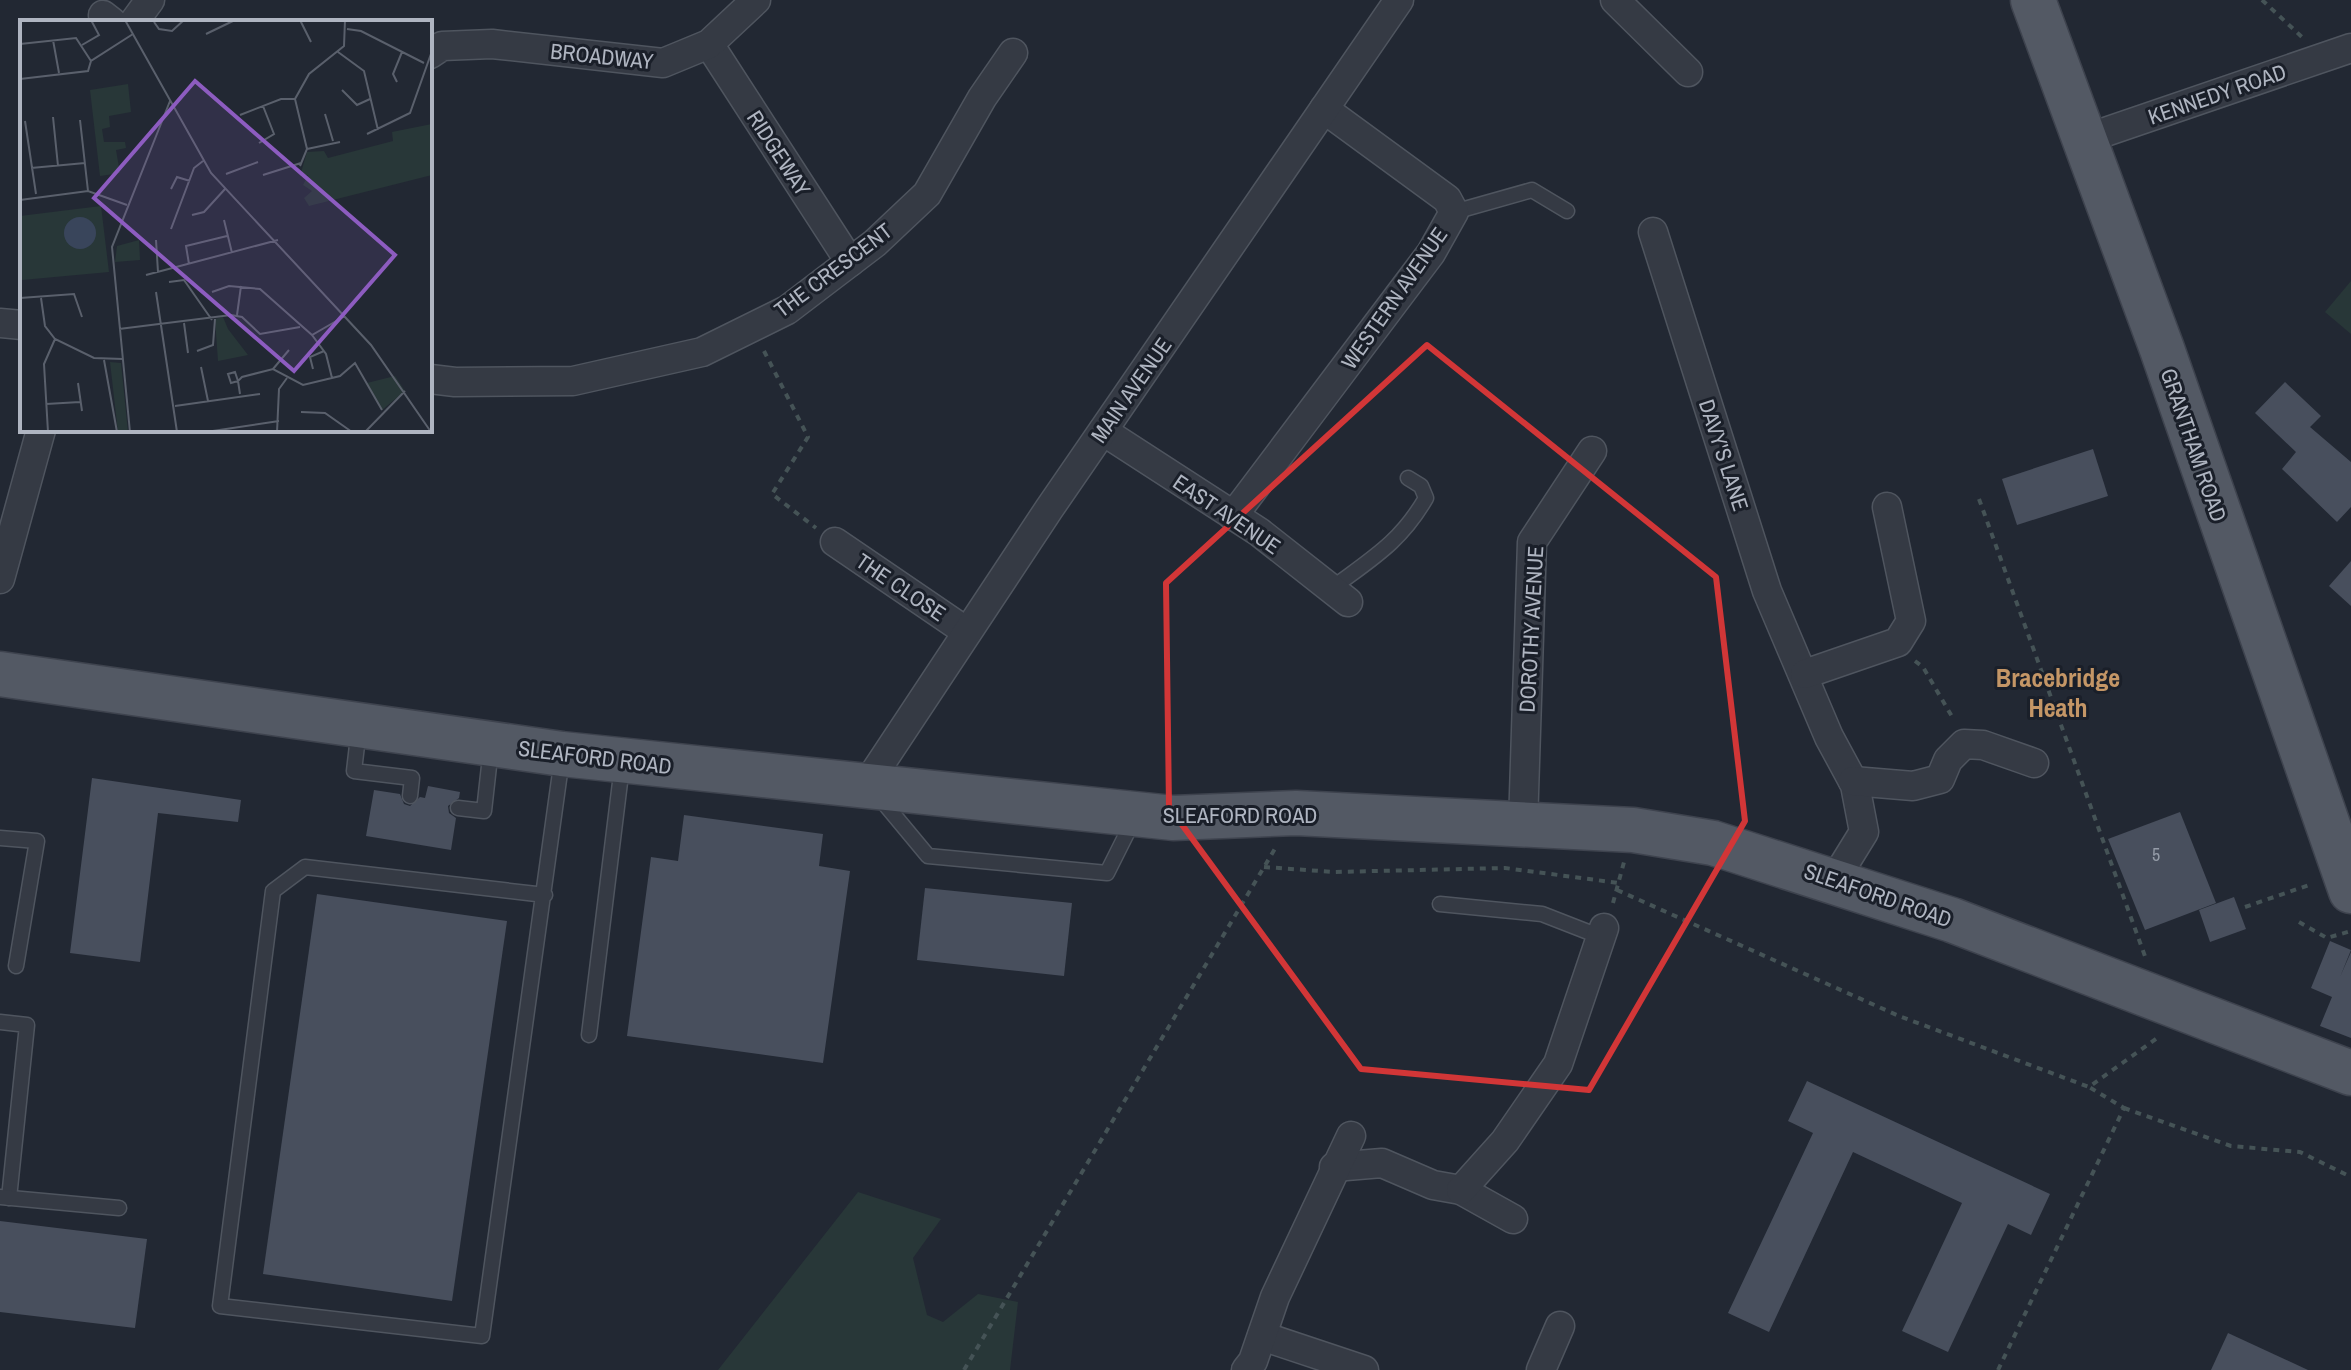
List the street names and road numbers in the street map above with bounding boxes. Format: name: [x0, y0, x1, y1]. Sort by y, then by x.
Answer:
street label: BROADWAY: [549, 36, 655, 76]
street label: KENNEDY ROAD: [2144, 56, 2290, 132]
street label: RIDGEWAY: [740, 104, 818, 202]
street label: THE CRESCENT: [768, 216, 898, 324]
street label: WESTERN AVENUE: [1334, 221, 1454, 375]
street label: MAIN AVENUE: [1084, 331, 1178, 449]
street label: GRANTHAM ROAD: [2154, 364, 2234, 526]
street label: DAVY'S LANE: [1692, 395, 1756, 515]
street label: EAST AVENUE: [1167, 467, 1287, 561]
street label: DOROTHY AVENUE: [1512, 545, 1550, 713]
street label: THE CLOSE: [850, 546, 952, 628]
street label: SLEAFORD ROAD: [517, 733, 673, 781]
street label: SLEAFORD ROAD: [1163, 800, 1317, 830]
street label: SLEAFORD ROAD: [1800, 856, 1956, 934]

